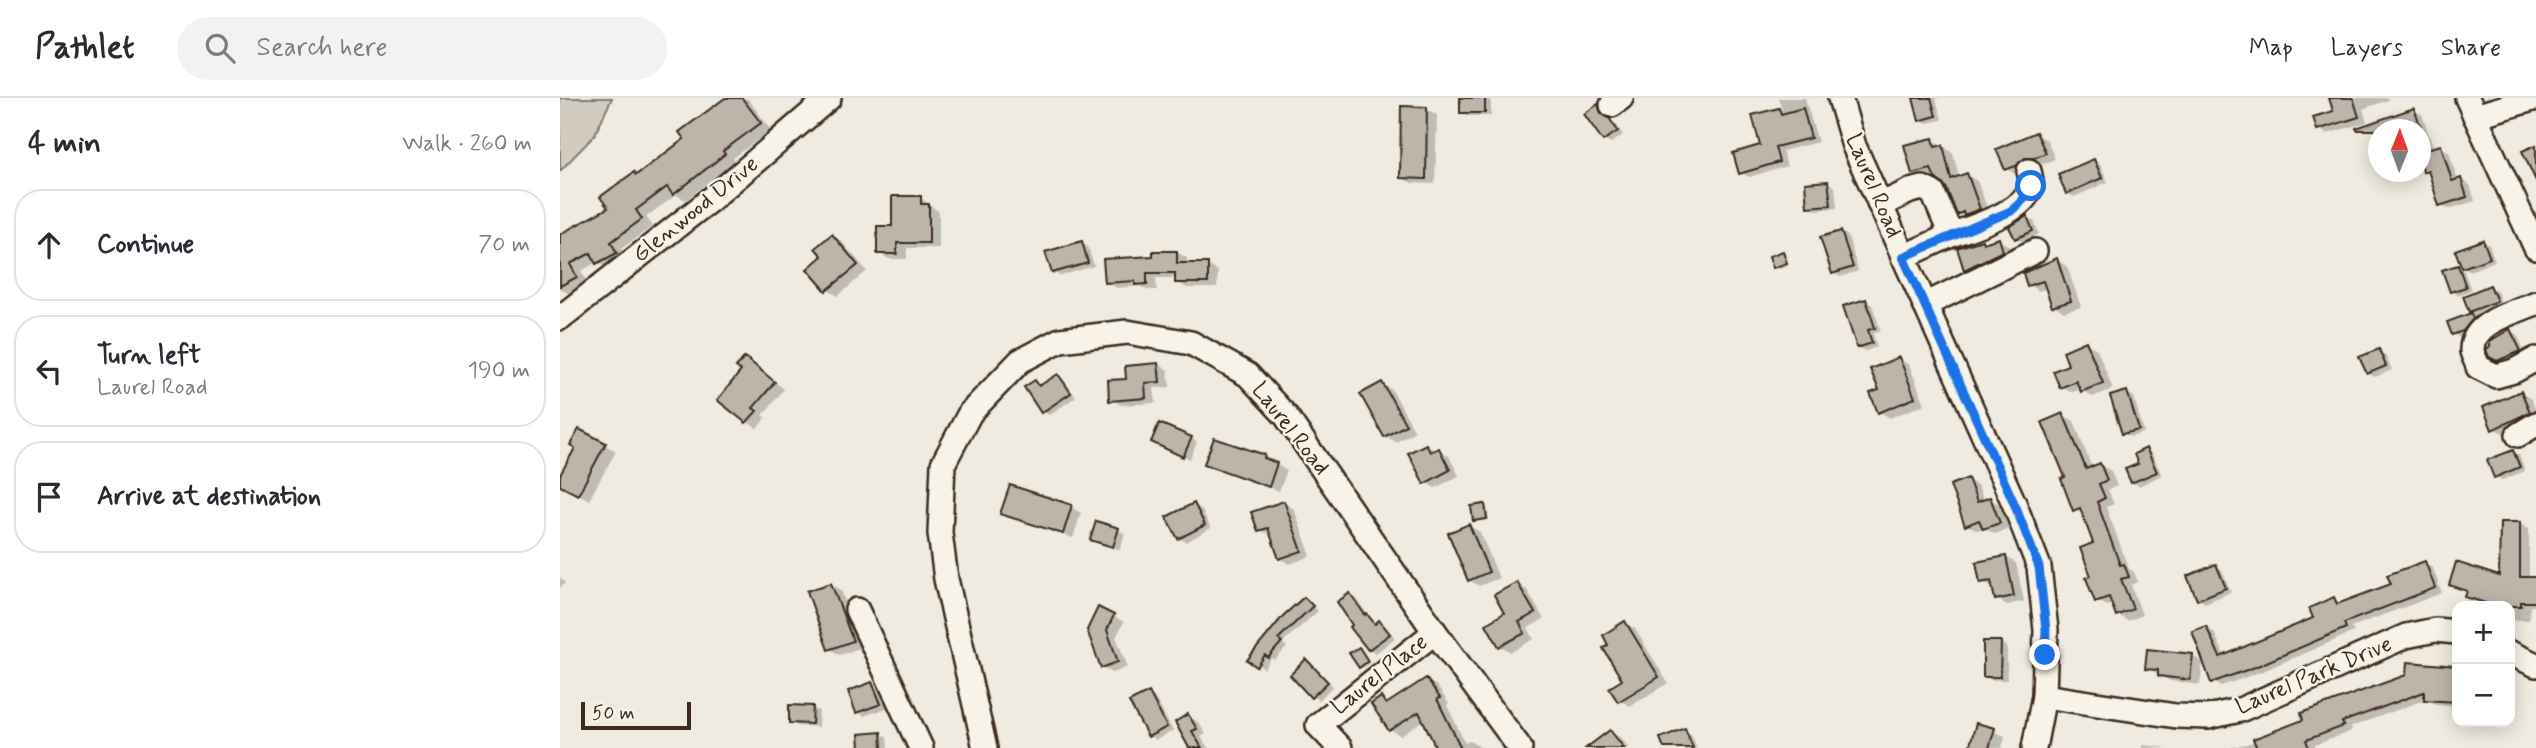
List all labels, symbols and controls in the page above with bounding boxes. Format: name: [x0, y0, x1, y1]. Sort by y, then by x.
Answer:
search box: [177, 17, 667, 80]
text: Pathlet: [35, 26, 135, 70]
icon: search: [201, 29, 239, 67]
text: Search here: [257, 31, 387, 65]
text: Map: [2249, 33, 2293, 64]
text: Layers: [2331, 33, 2403, 64]
text: Share: [2441, 33, 2501, 64]
north arrow: [2368, 119, 2431, 182]
text: 4 min: [28, 124, 101, 163]
text: Walk · 260 m: [402, 129, 532, 159]
street label: Laurel Road: [1838, 129, 1908, 243]
street label: Glenwood Drive: [627, 150, 765, 270]
route start: [2015, 170, 2046, 201]
icon: ahead: [30, 226, 68, 264]
text: Continue: [97, 228, 194, 262]
text: 70 m: [478, 230, 530, 260]
text: Turn left: [97, 339, 201, 373]
icon: left: [30, 352, 68, 390]
text: 190 m: [468, 356, 530, 386]
text: Laurel Road: [97, 373, 207, 403]
street label: Laurel Road: [1244, 376, 1336, 482]
icon: arrive: [30, 478, 68, 516]
text: Arrive at destination: [97, 480, 321, 514]
map controls: [2452, 601, 2515, 727]
button: +: [2452, 601, 2515, 664]
street label: Laurel Place: [1325, 628, 1435, 722]
street label: Laurel Park Drive: [2231, 630, 2397, 722]
route end: [2029, 639, 2060, 670]
button: −: [2452, 664, 2515, 727]
scale bar: [581, 699, 691, 731]
text: 50 m: [592, 701, 635, 726]

